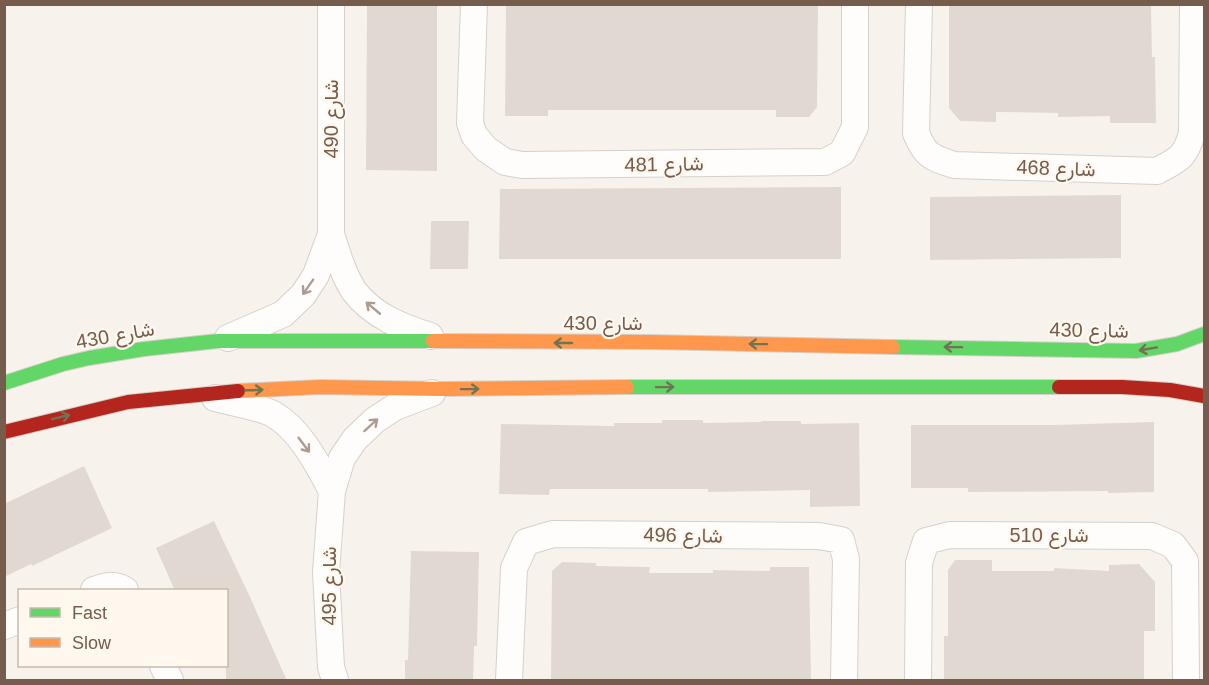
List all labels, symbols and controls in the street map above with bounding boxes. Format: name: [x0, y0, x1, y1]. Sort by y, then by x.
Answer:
street label: شارع 490: [320, 79, 345, 159]
street label: شارع 481: [624, 152, 704, 179]
street label: شارع 468: [1016, 156, 1096, 183]
one-way arrow: [302, 278, 314, 295]
one-way arrow: [366, 301, 381, 315]
street label: شارع 430: [563, 312, 643, 337]
street label: شارع 430: [74, 317, 156, 356]
street label: شارع 430: [1049, 318, 1129, 345]
one-way arrow: [554, 337, 574, 349]
one-way arrow: [749, 338, 769, 350]
one-way arrow: [944, 341, 964, 353]
one-way arrow: [1139, 344, 1158, 355]
one-way arrow: [654, 381, 674, 393]
one-way arrow: [459, 383, 479, 395]
one-way arrow: [243, 384, 263, 395]
one-way arrow: [51, 411, 70, 423]
one-way arrow: [363, 418, 378, 432]
one-way arrow: [297, 436, 310, 452]
street label: شارع 496: [643, 523, 723, 550]
street label: شارع 510: [1009, 524, 1089, 549]
street label: شارع 495: [318, 546, 343, 626]
legend: [18, 589, 228, 667]
text: Fast: [72, 603, 107, 623]
text: Slow: [72, 633, 112, 653]

